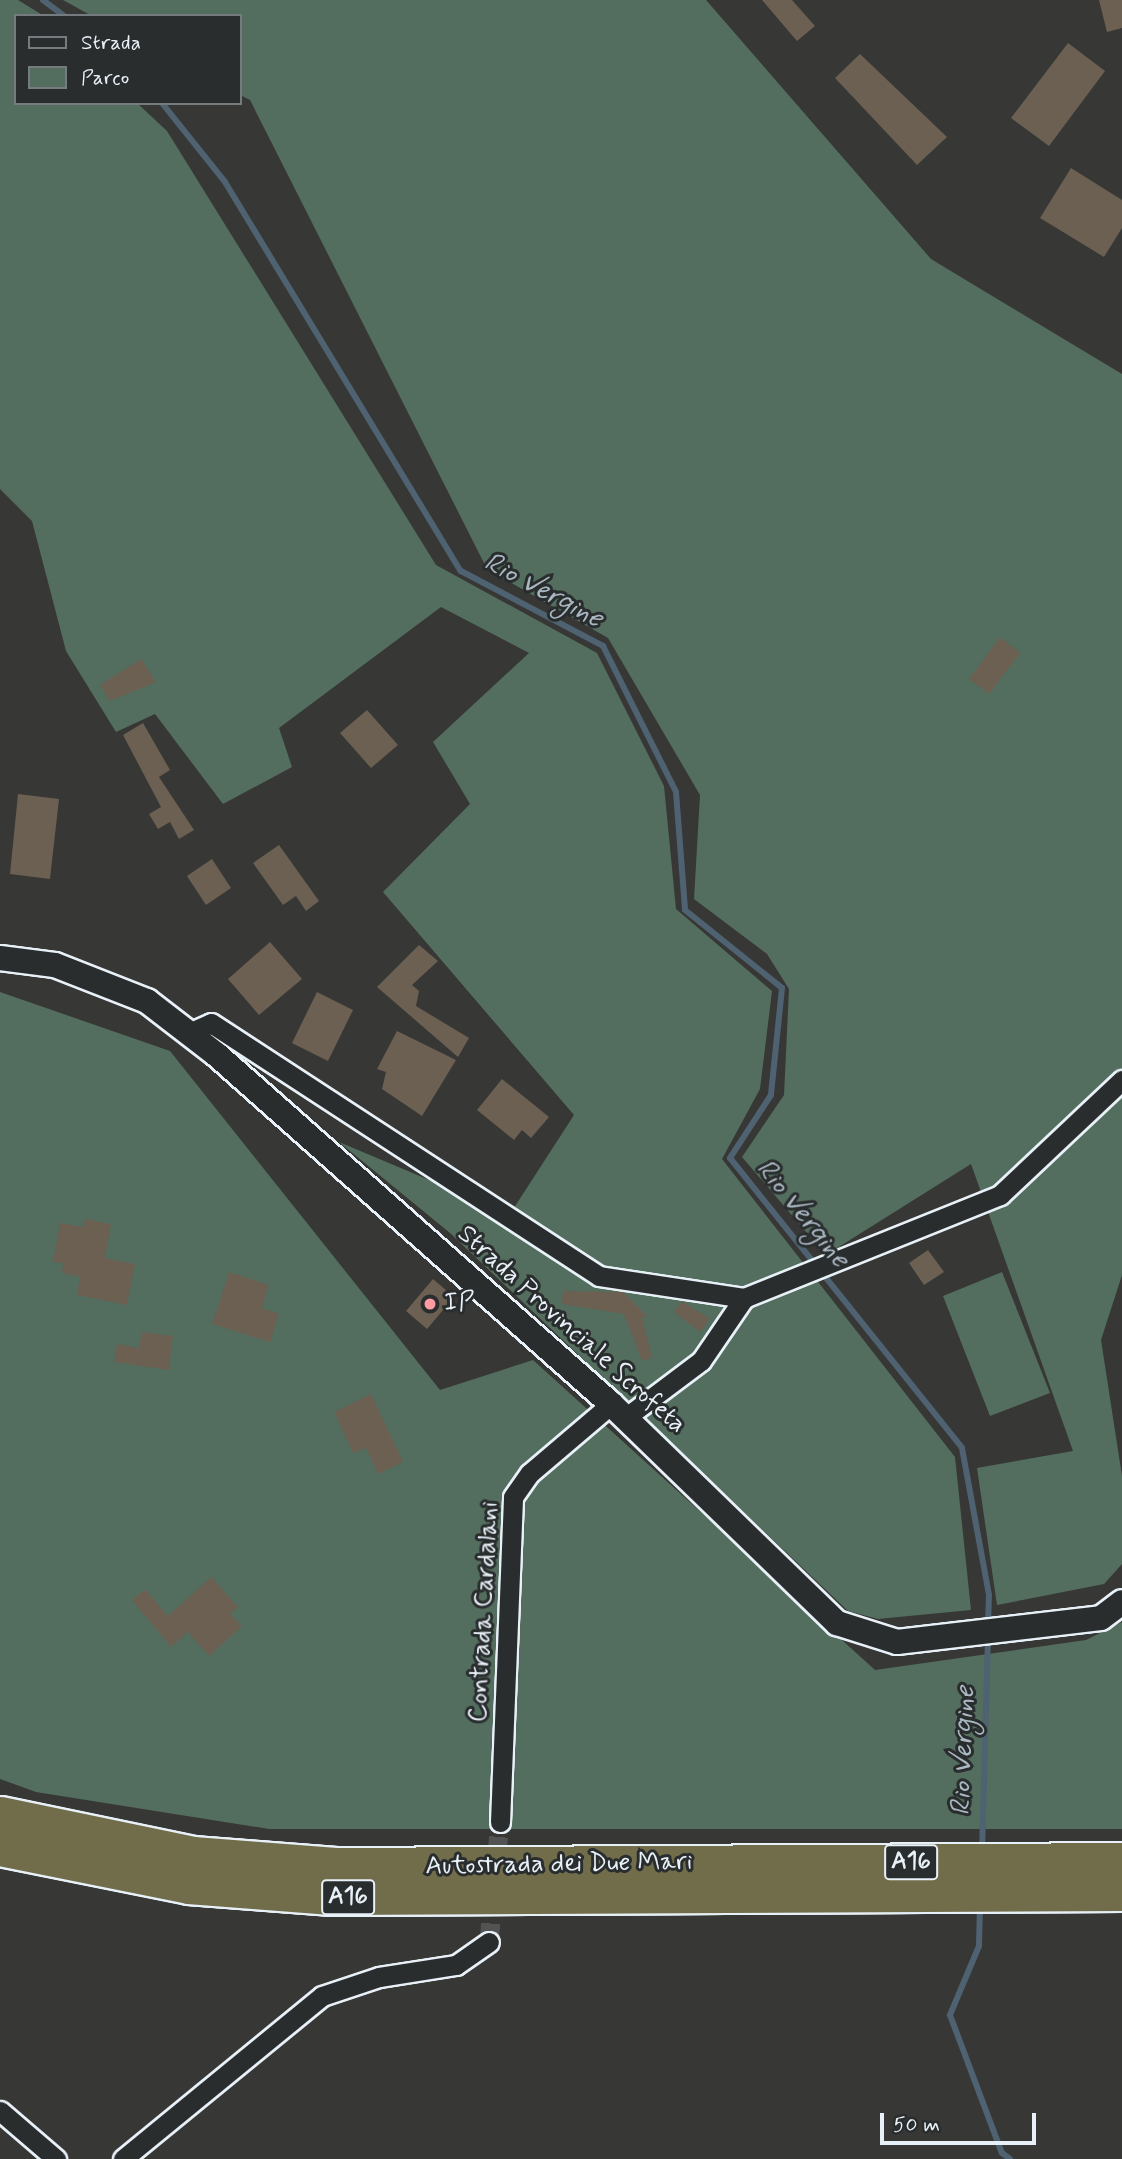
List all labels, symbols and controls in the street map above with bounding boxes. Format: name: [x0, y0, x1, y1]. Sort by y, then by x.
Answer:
legend: [14, 14, 242, 105]
text: Strada: [81, 29, 141, 57]
text: Parco: [81, 64, 129, 92]
water label: Rio Vergine: [477, 545, 609, 637]
water label: Rio Vergine: [748, 1152, 856, 1276]
street label: Strada Provinciale Scrofeta: [449, 1218, 693, 1442]
place label: IP: [444, 1288, 474, 1320]
marker: IP: [422, 1296, 438, 1312]
street label: Contrada Cardalani: [464, 1499, 506, 1725]
water label: Rio Vergine: [945, 1685, 983, 1817]
road number: A16: [883, 1842, 939, 1882]
street label: Autostrada dei Due Mari: [427, 1847, 691, 1883]
road number: A16: [320, 1876, 376, 1918]
scale bar: [884, 2100, 1040, 2144]
text: 50 m: [893, 2111, 940, 2139]

